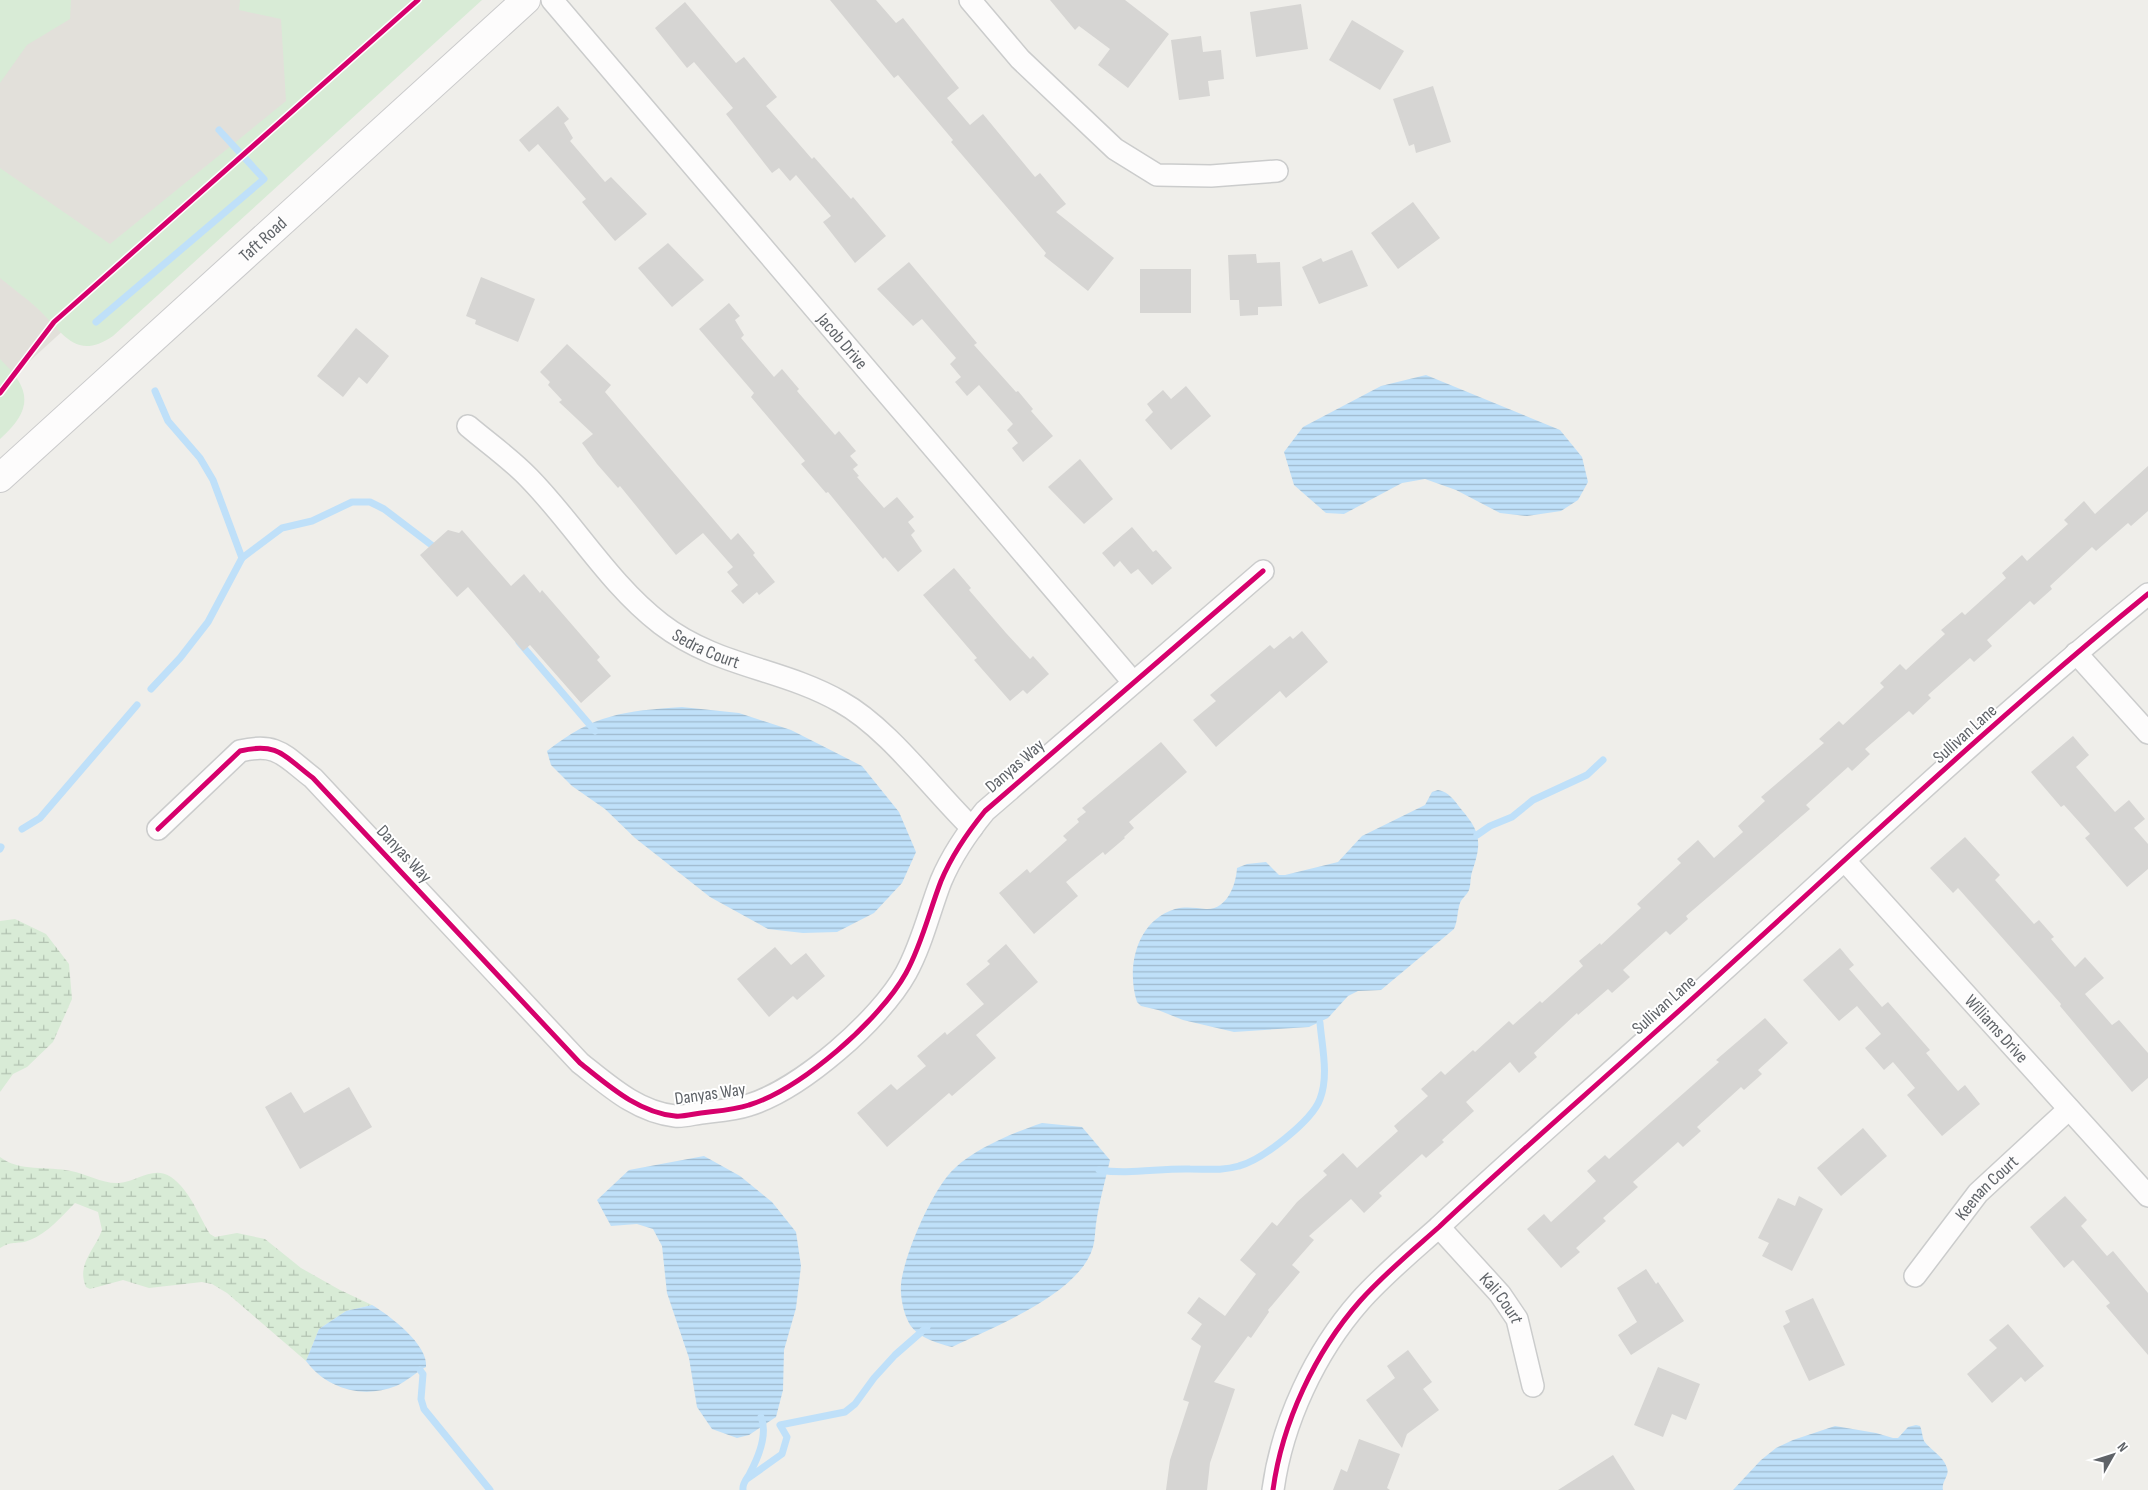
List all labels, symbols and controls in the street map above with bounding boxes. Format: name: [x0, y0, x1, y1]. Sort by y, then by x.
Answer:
street label: Taft Road: [235, 212, 291, 266]
street label: Jacob Drive: [812, 308, 872, 373]
street label: Sedra Court: [668, 624, 743, 673]
street label: Sullivan Lane: [1929, 700, 2001, 768]
street label: Danyas Way: [981, 735, 1049, 797]
street label: Danyas Way: [372, 821, 436, 887]
street label: Sullivan Lane: [1628, 971, 1700, 1039]
street label: Williams Drive: [1960, 990, 2033, 1067]
street label: Danyas Way: [673, 1079, 747, 1109]
street label: Keenan Court: [1951, 1150, 2023, 1224]
street label: Kali Court: [1475, 1268, 1528, 1326]
north arrow: [2088, 1430, 2138, 1480]
text: N: [2114, 1439, 2132, 1455]

